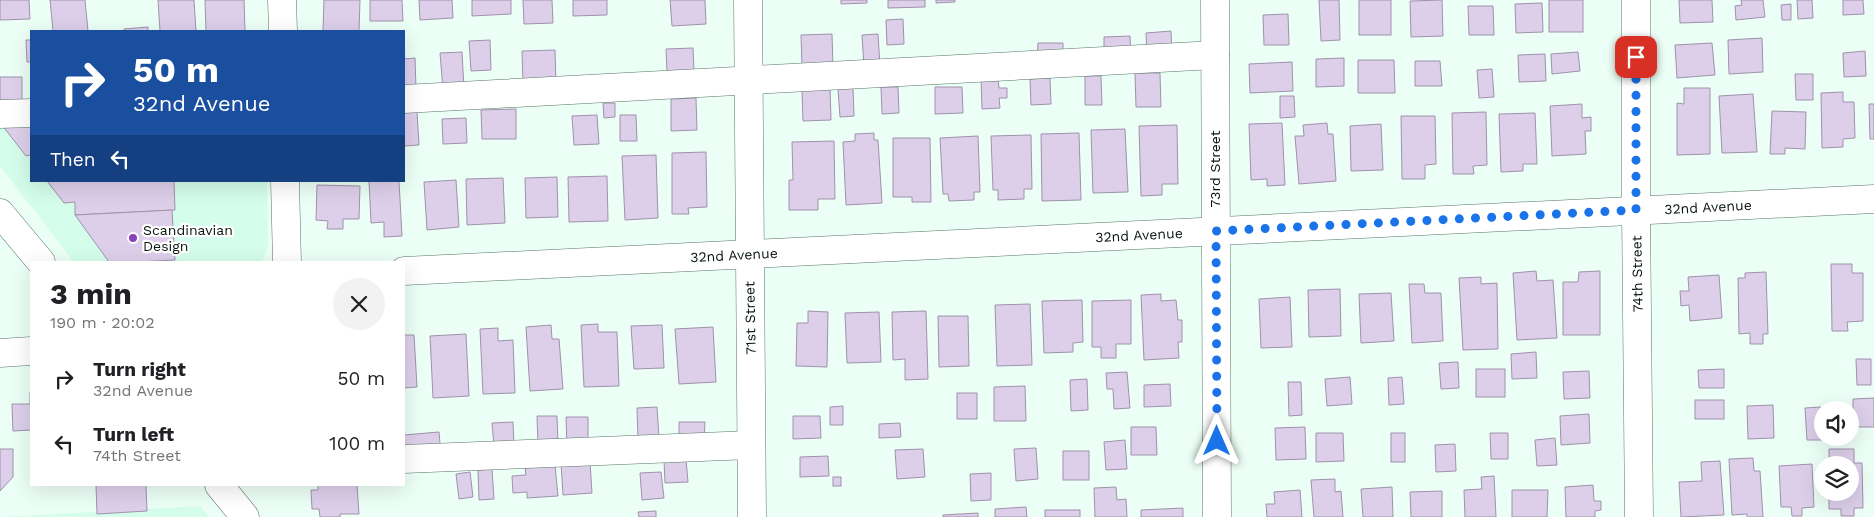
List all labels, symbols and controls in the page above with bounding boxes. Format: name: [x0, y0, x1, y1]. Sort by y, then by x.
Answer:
pin: [1615, 36, 1657, 78]
icon: arrive: [1622, 43, 1650, 71]
text: 50 m: [133, 49, 219, 91]
icon: right: [50, 50, 115, 115]
text: 32nd Avenue: [133, 91, 271, 116]
street label: 73rd Street: [1207, 130, 1223, 208]
icon: left: [106, 145, 134, 173]
text: Then: [50, 148, 96, 171]
street label: 32nd Avenue: [1664, 197, 1752, 217]
place label: Scandinavian Design: [143, 222, 233, 254]
street label: 32nd Avenue: [1095, 225, 1183, 245]
marker: Scandinavian Design: [127, 232, 139, 244]
street label: 74th Street: [1628, 235, 1646, 313]
street label: 32nd Avenue: [690, 245, 778, 265]
text: 3 min: [50, 276, 132, 311]
button: close: [333, 278, 385, 330]
street label: 71st Street: [741, 281, 759, 355]
text: 190 m · 20:02: [50, 313, 155, 332]
text: Turn right: [93, 358, 186, 381]
icon: right: [50, 365, 78, 393]
text: 50 m: [338, 367, 385, 390]
text: 32nd Avenue: [93, 381, 193, 400]
map controls: [1814, 401, 1859, 501]
button: sound: [1814, 401, 1859, 446]
position arrow: [1190, 414, 1242, 466]
text: Turn left: [93, 423, 174, 446]
icon: left: [50, 430, 78, 458]
text: 100 m: [329, 432, 385, 455]
text: 74th Street: [93, 446, 181, 465]
button: layers: [1814, 456, 1859, 501]

